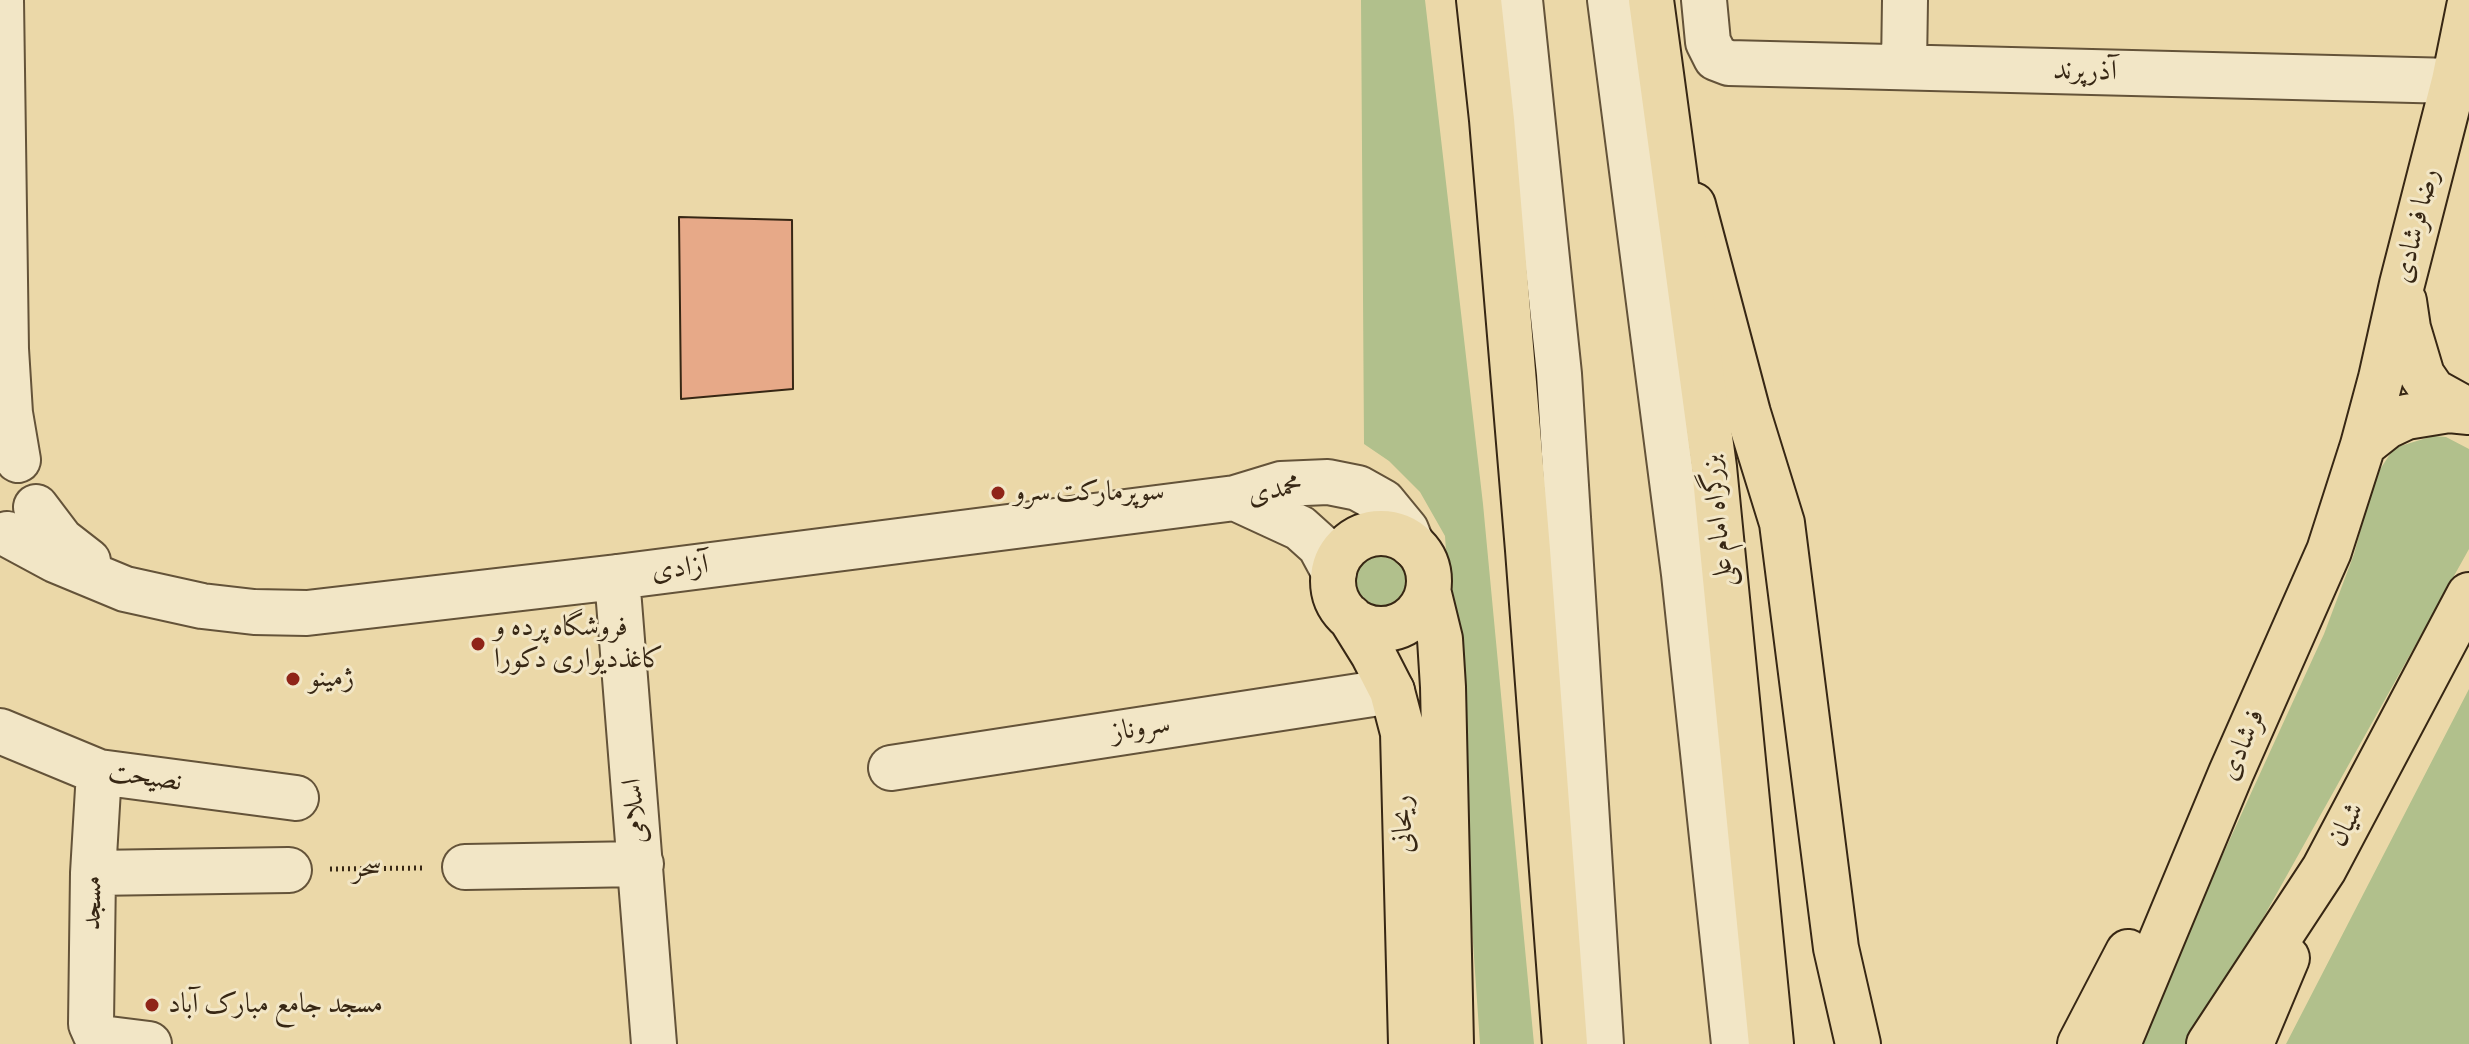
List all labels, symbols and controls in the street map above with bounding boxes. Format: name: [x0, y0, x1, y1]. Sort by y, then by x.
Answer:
street label: آذرپرند: [2053, 55, 2117, 89]
street label: رضا فرشادی: [2387, 165, 2447, 287]
street label: بزرگراه امام علی: [1695, 453, 1743, 589]
street label: محمدی: [1245, 469, 1305, 513]
place label: سوپرمارکت سرو: [1014, 476, 1165, 510]
marker: سوپرمارکت سرو: [989, 484, 1007, 502]
street label: آزادی: [650, 549, 710, 589]
place label: فروشگاه پرده و کاغذدیواری دکورا: [494, 611, 664, 677]
marker: فروشگاه پرده و کاغذدیواری دکورا: [469, 635, 487, 653]
place label: ژمینو: [309, 662, 354, 696]
marker: ژمینو: [284, 670, 302, 688]
street label: فرشادی: [2213, 704, 2273, 786]
street label: سروناز: [1109, 708, 1173, 750]
street label: نصیحت: [106, 756, 184, 800]
street label: اسلامی: [616, 777, 656, 845]
street label: ریحانی: [1386, 794, 1422, 854]
street label: شیان: [2322, 797, 2372, 853]
street label: سحر: [352, 852, 382, 886]
street label: مسجد: [76, 875, 110, 931]
place label: مسجد جامع مبارک آباد: [168, 988, 383, 1022]
marker: مسجد جامع مبارک آباد: [143, 996, 161, 1014]

